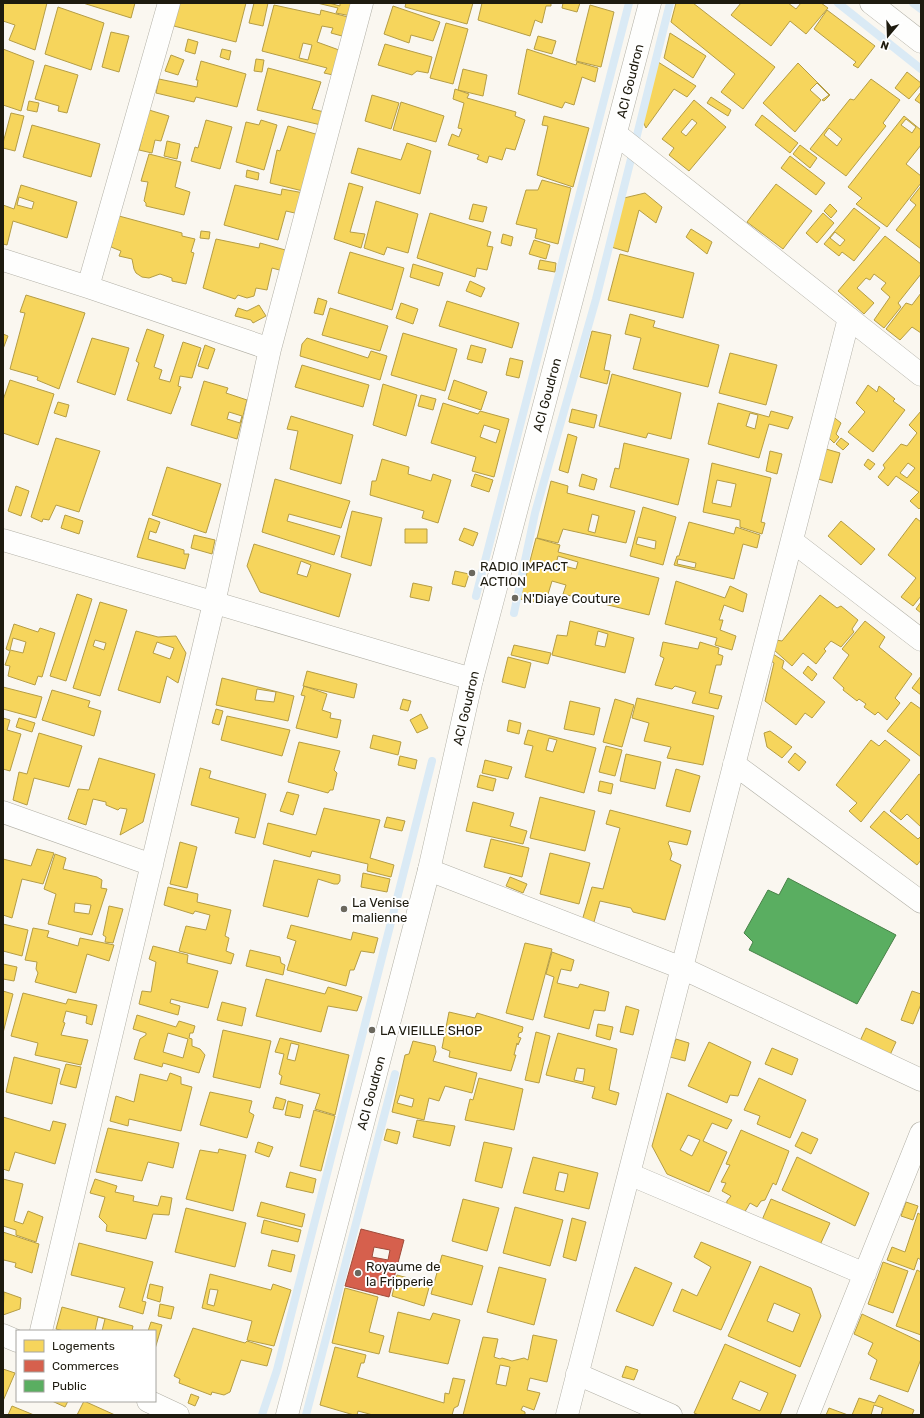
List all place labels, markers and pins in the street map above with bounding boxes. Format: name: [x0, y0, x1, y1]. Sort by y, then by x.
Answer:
place label: RADIO IMPACT ACTION: [480, 559, 569, 589]
marker: RADIO IMPACT ACTION: [467, 568, 477, 578]
place label: N'Diaye Couture: [523, 591, 620, 606]
marker: N'Diaye Couture: [510, 593, 520, 603]
place label: La Venise malienne: [352, 895, 409, 925]
marker: La Venise malienne: [339, 904, 349, 914]
place label: LA VIEILLE SHOP: [380, 1023, 482, 1038]
marker: LA VIEILLE SHOP: [367, 1025, 377, 1035]
place label: Royaume de la Fripperie: [366, 1259, 441, 1289]
marker: Royaume de la Fripperie: [353, 1268, 363, 1278]

